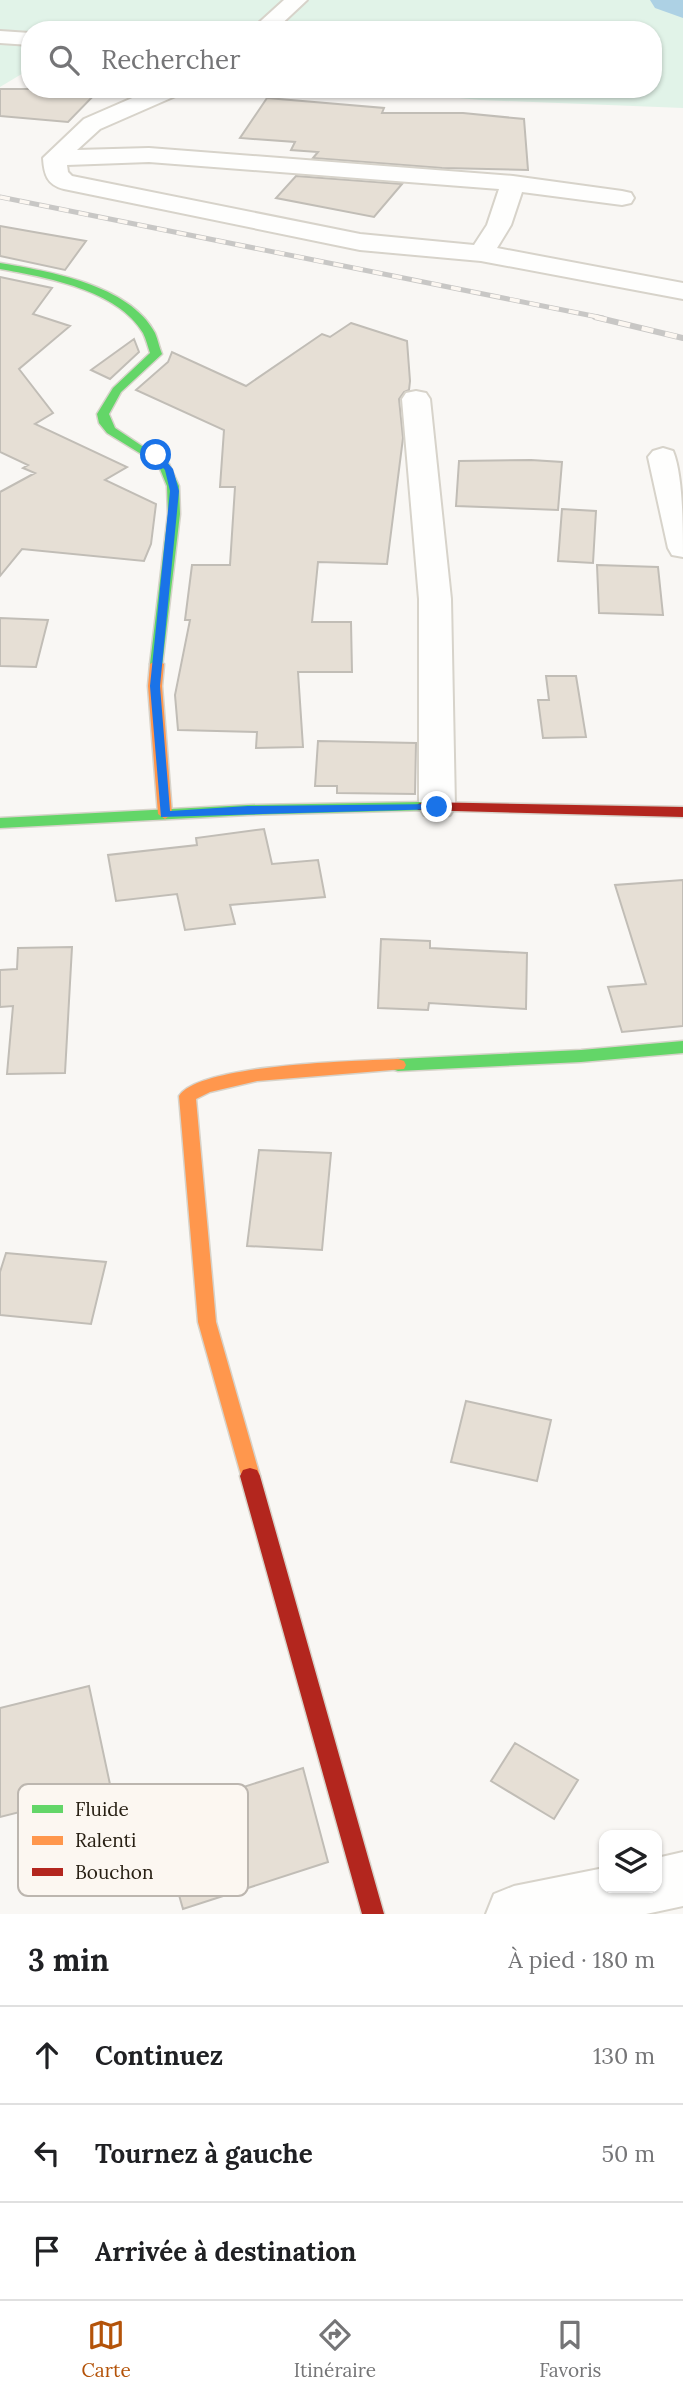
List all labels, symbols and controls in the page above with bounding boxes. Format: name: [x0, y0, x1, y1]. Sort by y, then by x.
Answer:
search box: [21, 21, 662, 98]
icon: search: [45, 41, 83, 79]
text: Rechercher: [101, 43, 240, 76]
route start: [140, 439, 171, 470]
route end: [421, 791, 452, 822]
legend: [18, 1784, 248, 1896]
text: Fluide: [75, 1797, 129, 1821]
text: Ralenti: [75, 1828, 136, 1852]
map controls: [599, 1830, 662, 1893]
button: layers: [599, 1830, 662, 1893]
text: Bouchon: [75, 1860, 153, 1884]
text: 3 min: [28, 1941, 109, 1979]
text: À pied · 180 m: [508, 1945, 655, 1974]
icon: ahead: [28, 2036, 66, 2074]
text: Continuez: [95, 2039, 223, 2072]
text: 130 m: [593, 2041, 655, 2070]
icon: left: [28, 2134, 66, 2172]
text: Tournez à gauche: [95, 2137, 313, 2170]
text: 50 m: [602, 2139, 655, 2168]
icon: arrive: [28, 2232, 66, 2270]
text: Arrivée à destination: [95, 2235, 356, 2268]
tab: Carte: [82, 2316, 131, 2382]
tab: Itinéraire: [294, 2316, 376, 2382]
tab: Favoris: [539, 2316, 601, 2382]

